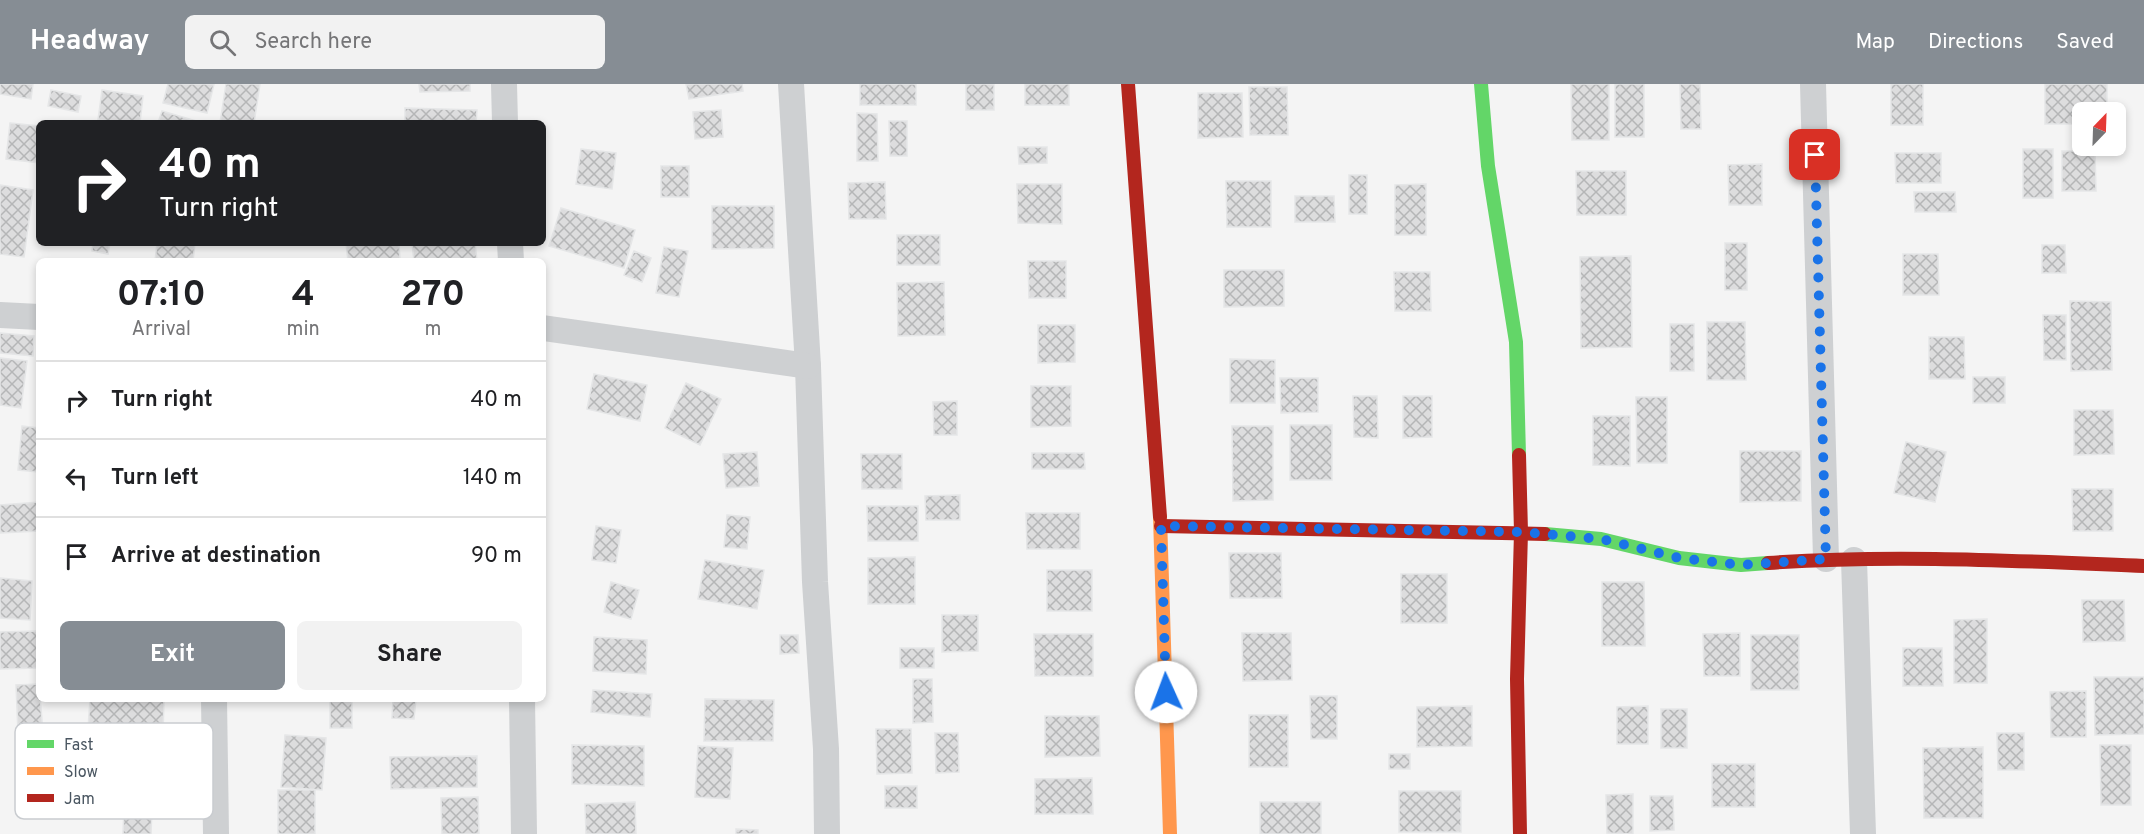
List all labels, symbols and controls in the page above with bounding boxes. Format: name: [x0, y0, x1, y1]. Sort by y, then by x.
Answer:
search box: [185, 15, 605, 69]
text: Headway: [30, 24, 149, 60]
icon: search: [206, 26, 239, 59]
text: Search here: [254, 29, 372, 56]
text: Map: [1855, 29, 1895, 56]
text: Directions: [1928, 29, 2023, 56]
text: Saved: [2056, 29, 2114, 56]
north arrow: [2072, 102, 2126, 156]
map controls: [2072, 102, 2126, 156]
pin: [1789, 129, 1840, 180]
icon: arrive: [1798, 138, 1831, 171]
text: 40 m: [159, 140, 261, 193]
icon: right: [60, 144, 138, 222]
text: Turn right: [159, 192, 278, 226]
text: 07:10: [117, 273, 206, 319]
text: 4: [292, 273, 315, 319]
text: 270: [401, 273, 465, 319]
text: Arrival: [131, 317, 191, 343]
text: min: [287, 317, 320, 343]
text: m: [424, 317, 441, 343]
icon: right: [60, 384, 93, 417]
text: Turn right: [111, 387, 213, 414]
text: 40 m: [470, 387, 522, 414]
icon: left: [60, 462, 93, 495]
text: Turn left: [111, 465, 199, 492]
text: 140 m: [463, 465, 522, 492]
icon: arrive: [60, 540, 93, 573]
text: Arrive at destination: [111, 543, 321, 570]
text: 90 m: [471, 543, 522, 570]
button: Exit: [60, 621, 285, 690]
button: Share: [297, 621, 522, 690]
position arrow: [1134, 660, 1198, 724]
legend: [15, 723, 213, 819]
text: Fast: [64, 736, 94, 756]
text: Slow: [64, 763, 98, 783]
text: Jam: [64, 790, 95, 810]

